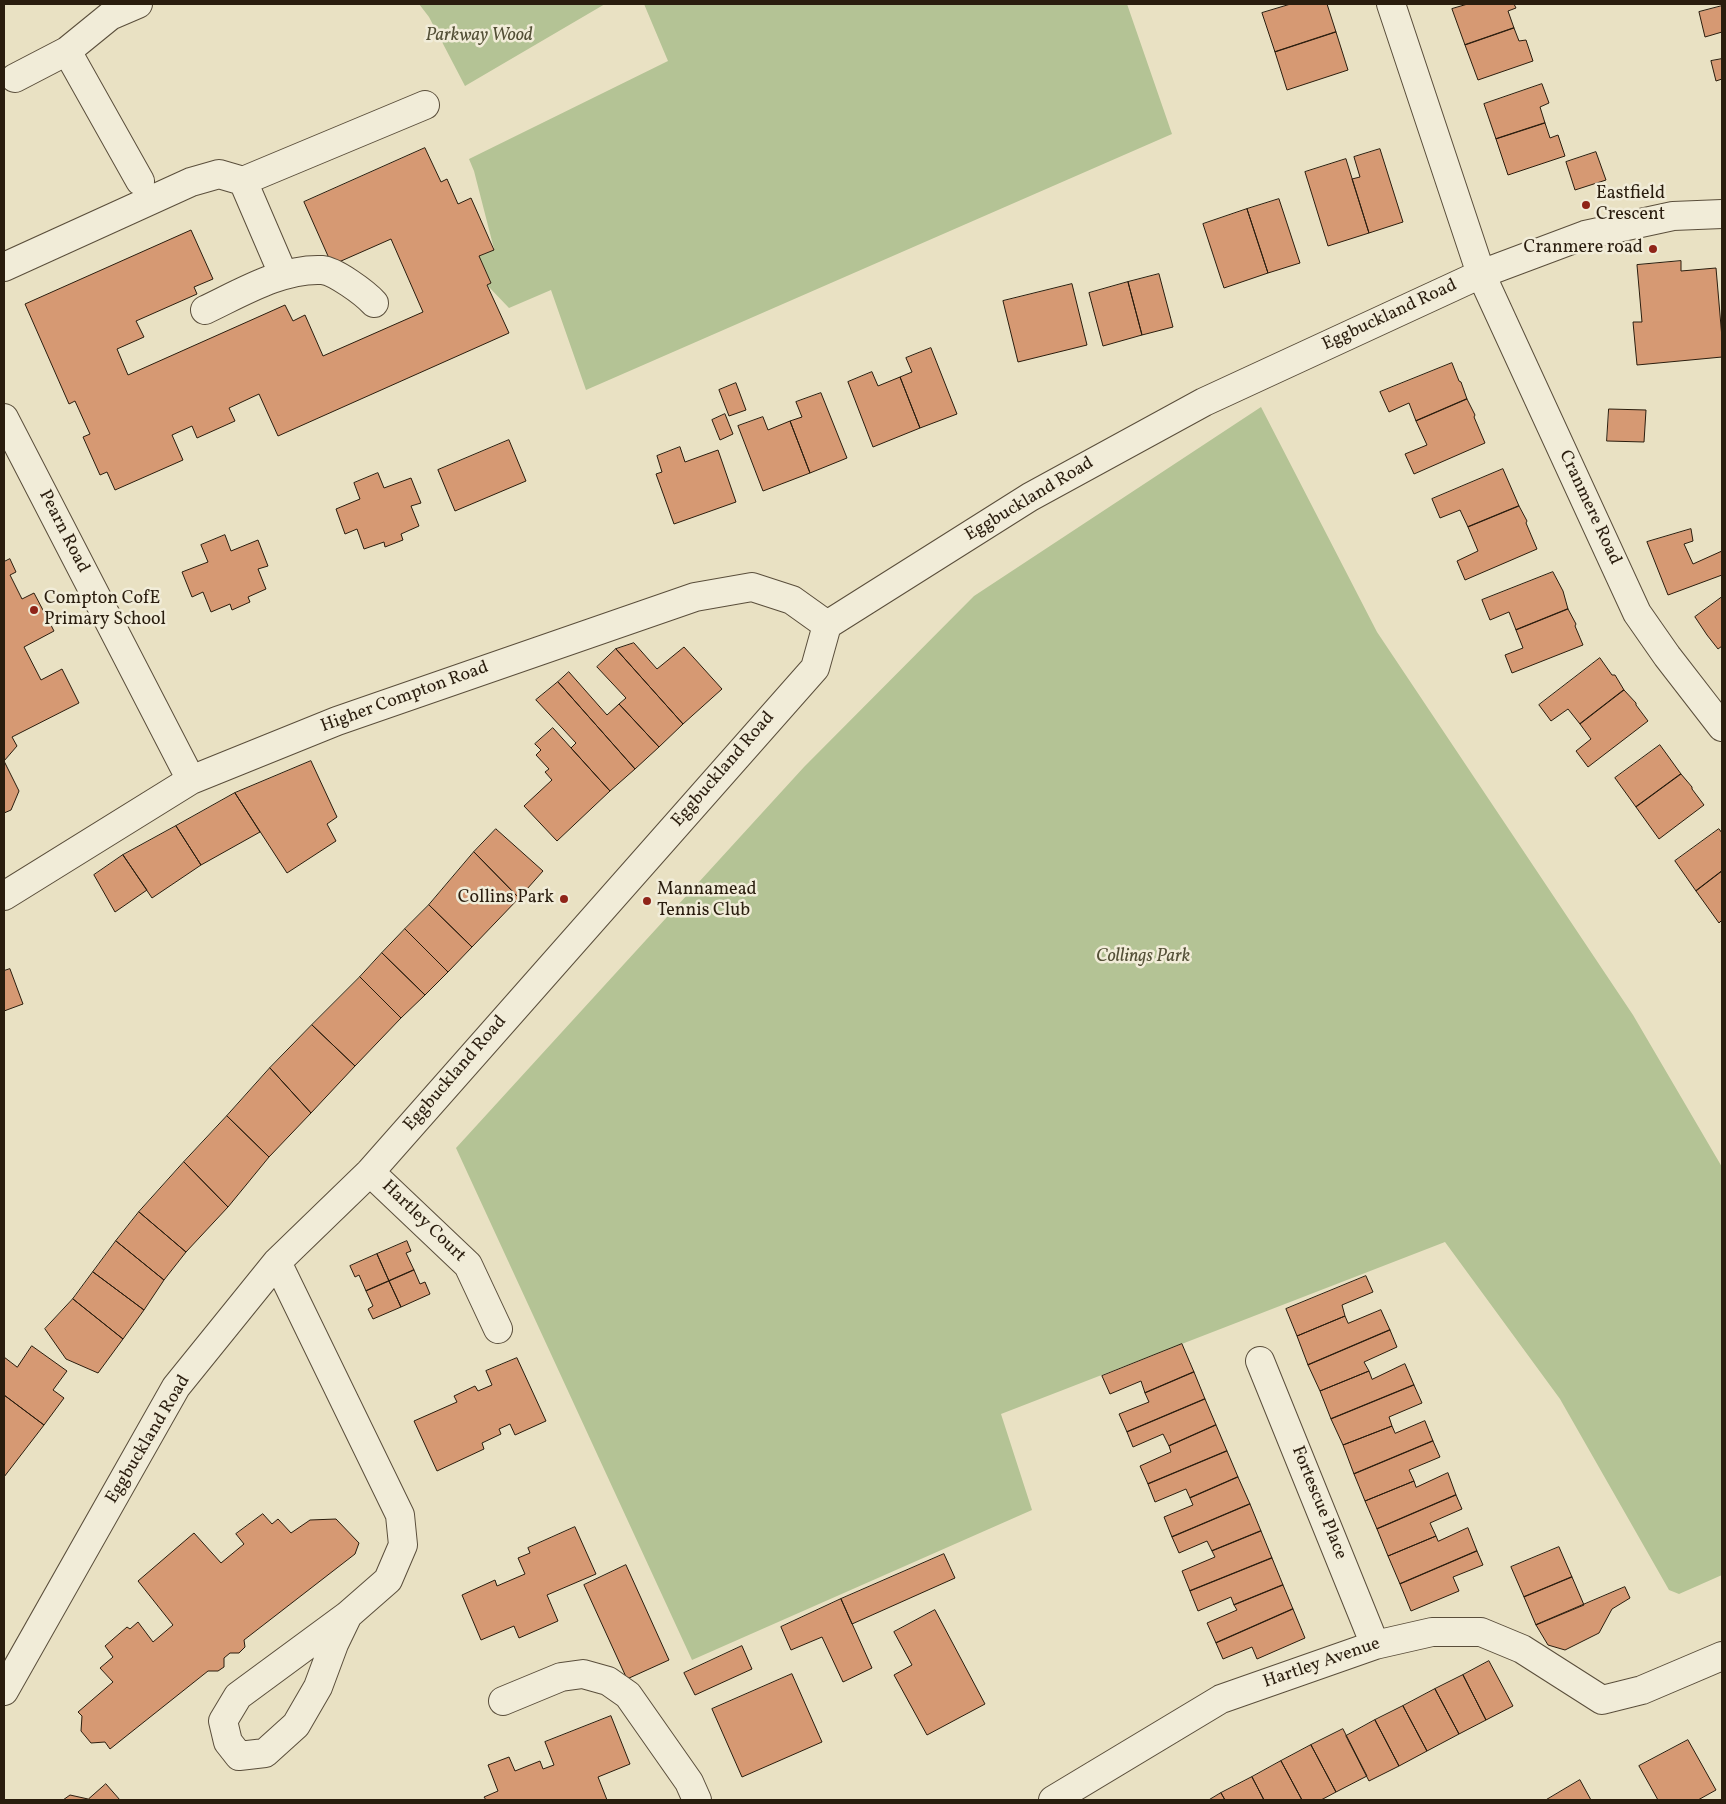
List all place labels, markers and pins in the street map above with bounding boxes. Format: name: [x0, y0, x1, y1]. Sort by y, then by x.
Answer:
place label: Eastfield Crescent: [1596, 184, 1665, 226]
marker: Eastfield Crescent: [1580, 199, 1592, 211]
place label: Cranmere road: [1524, 238, 1643, 260]
marker: Cranmere road: [1647, 243, 1659, 255]
place label: Compton CofE Primary School: [44, 589, 166, 632]
marker: Compton CofE Primary School: [28, 604, 40, 616]
place label: Mannamead Tennis Club: [657, 880, 757, 922]
place label: Collins Park: [458, 888, 554, 910]
marker: Collins Park: [558, 893, 570, 905]
marker: Mannamead Tennis Club: [641, 895, 653, 907]

